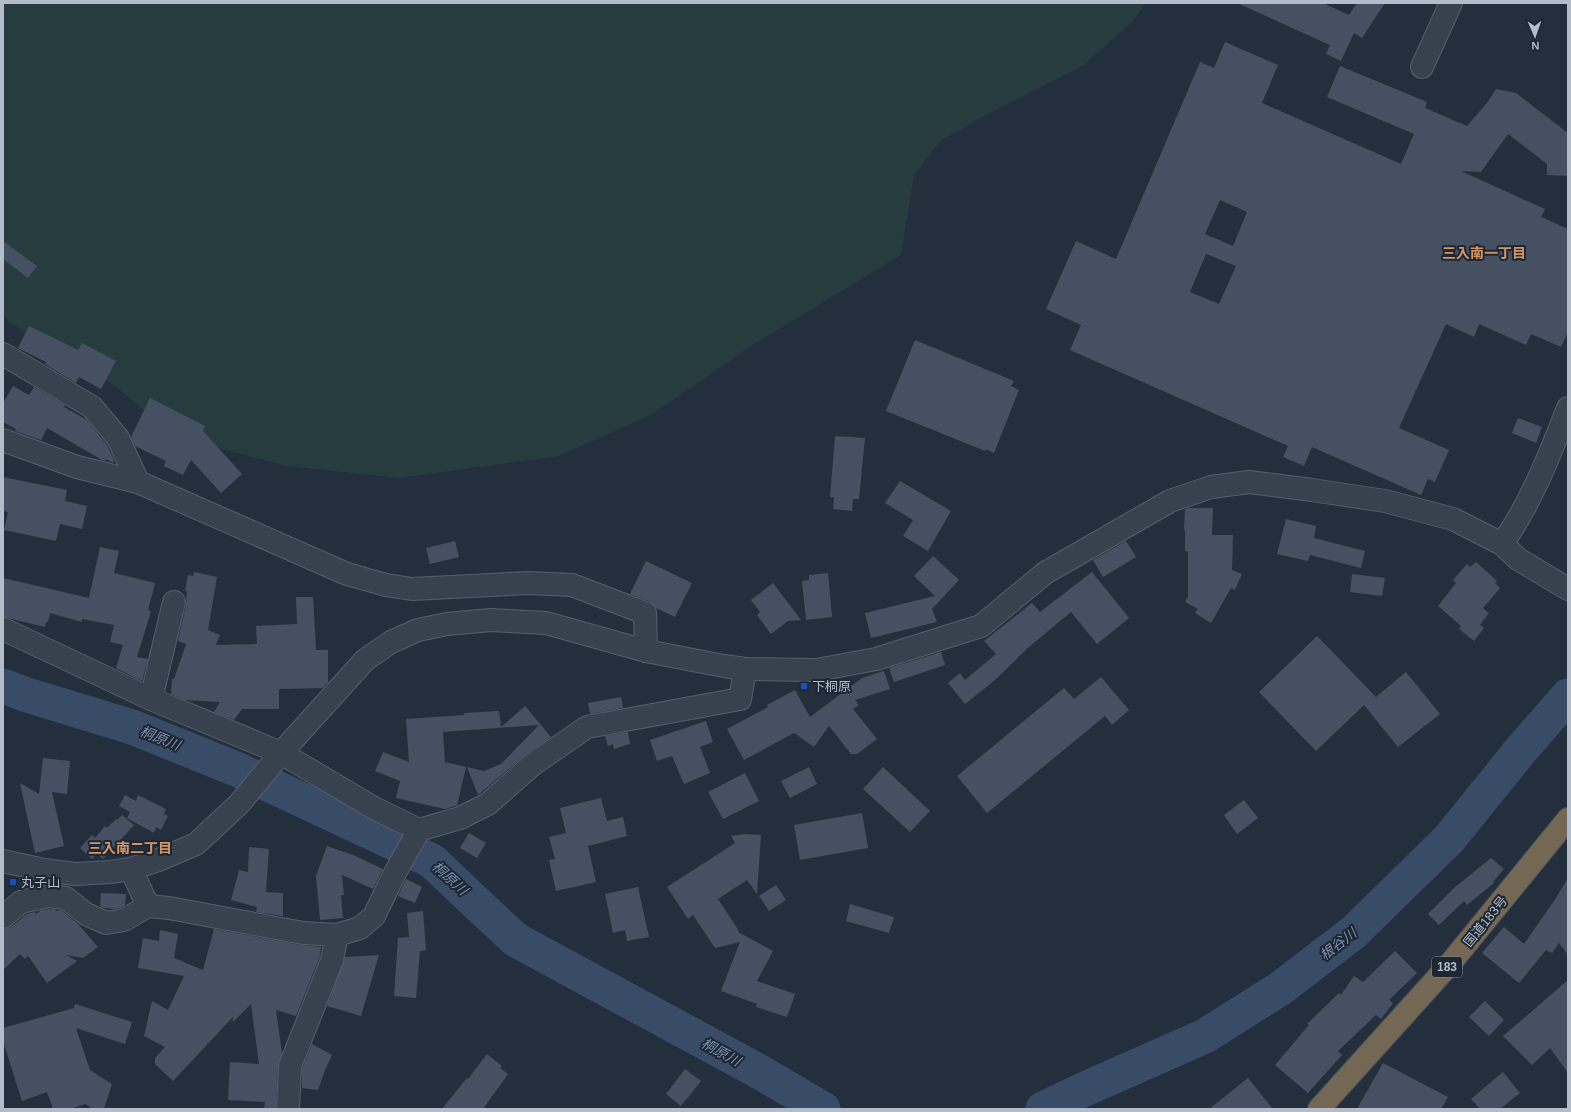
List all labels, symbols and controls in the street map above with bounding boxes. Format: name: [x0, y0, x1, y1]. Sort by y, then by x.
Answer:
north arrow: [1515, 16, 1555, 56]
text: N: [1531, 40, 1540, 52]
district label: 三入南一丁目: [1442, 245, 1526, 261]
place label: 下桐原: [812, 679, 851, 694]
marker: 下桐原: [799, 681, 809, 691]
water label: 桐原川: [138, 723, 184, 754]
district label: 三入南二丁目: [88, 840, 172, 856]
water label: 桐原川: [429, 858, 472, 899]
place label: 丸子山: [21, 875, 60, 890]
marker: 丸子山: [8, 877, 18, 887]
street label: 国道183号: [1460, 893, 1510, 950]
water label: 根谷川: [1317, 924, 1361, 963]
road number: 183: [1432, 957, 1462, 977]
water label: 桐原川: [699, 1035, 745, 1070]

